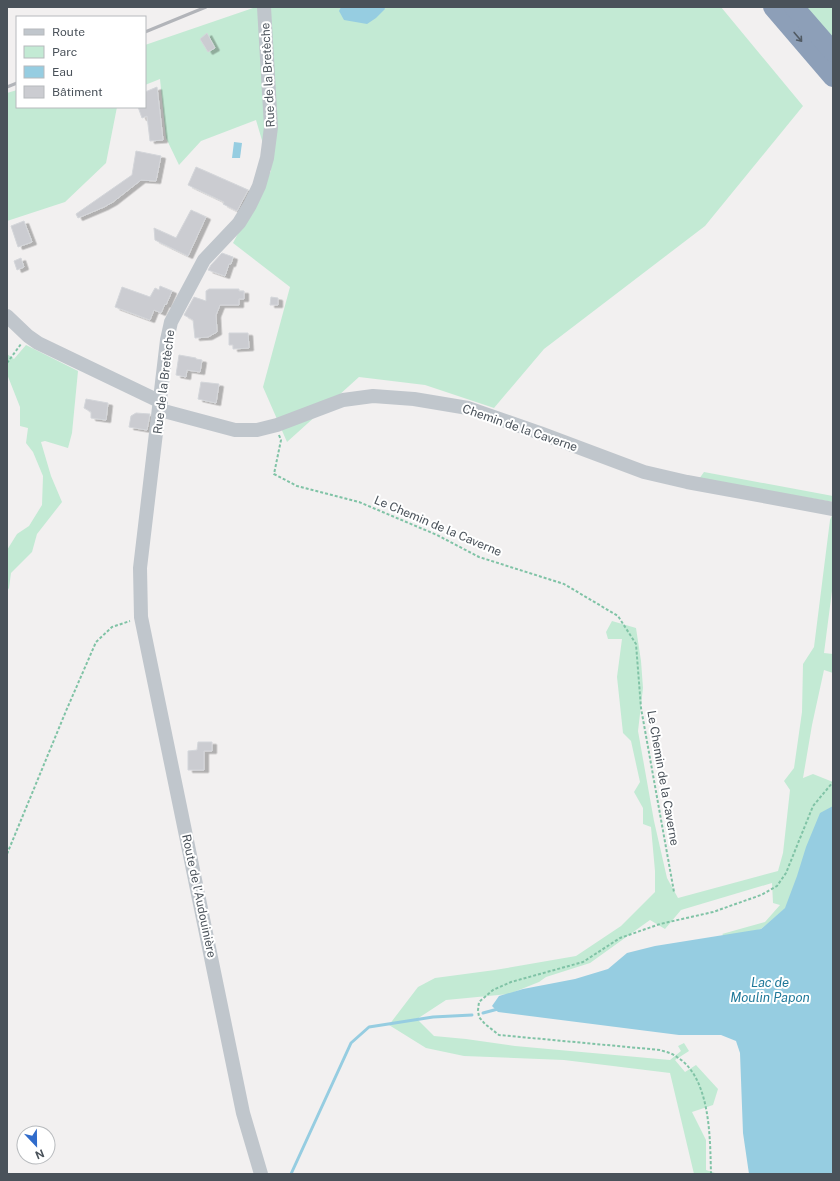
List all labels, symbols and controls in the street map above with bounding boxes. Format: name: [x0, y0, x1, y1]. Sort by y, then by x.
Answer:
legend: [16, 16, 146, 108]
street label: Rue de la Bretèche: [258, 22, 278, 128]
text: Route: [52, 25, 85, 39]
one-way arrow: [794, 31, 803, 42]
text: Parc: [52, 45, 77, 59]
text: Eau: [52, 65, 73, 79]
text: Bâtiment: [52, 85, 103, 99]
street label: Rue de la Bretèche: [151, 329, 177, 435]
street label: Chemin de la Caverne: [461, 402, 580, 454]
street label: Le Chemin de la Caverne: [372, 493, 504, 559]
street label: Le Chemin de la Caverne: [644, 709, 682, 847]
street label: Route de l'Audouinière: [179, 833, 219, 959]
water label: Lac de Moulin Papon: [730, 975, 810, 1005]
north arrow: [16, 1125, 56, 1165]
text: N: [34, 1147, 46, 1161]

